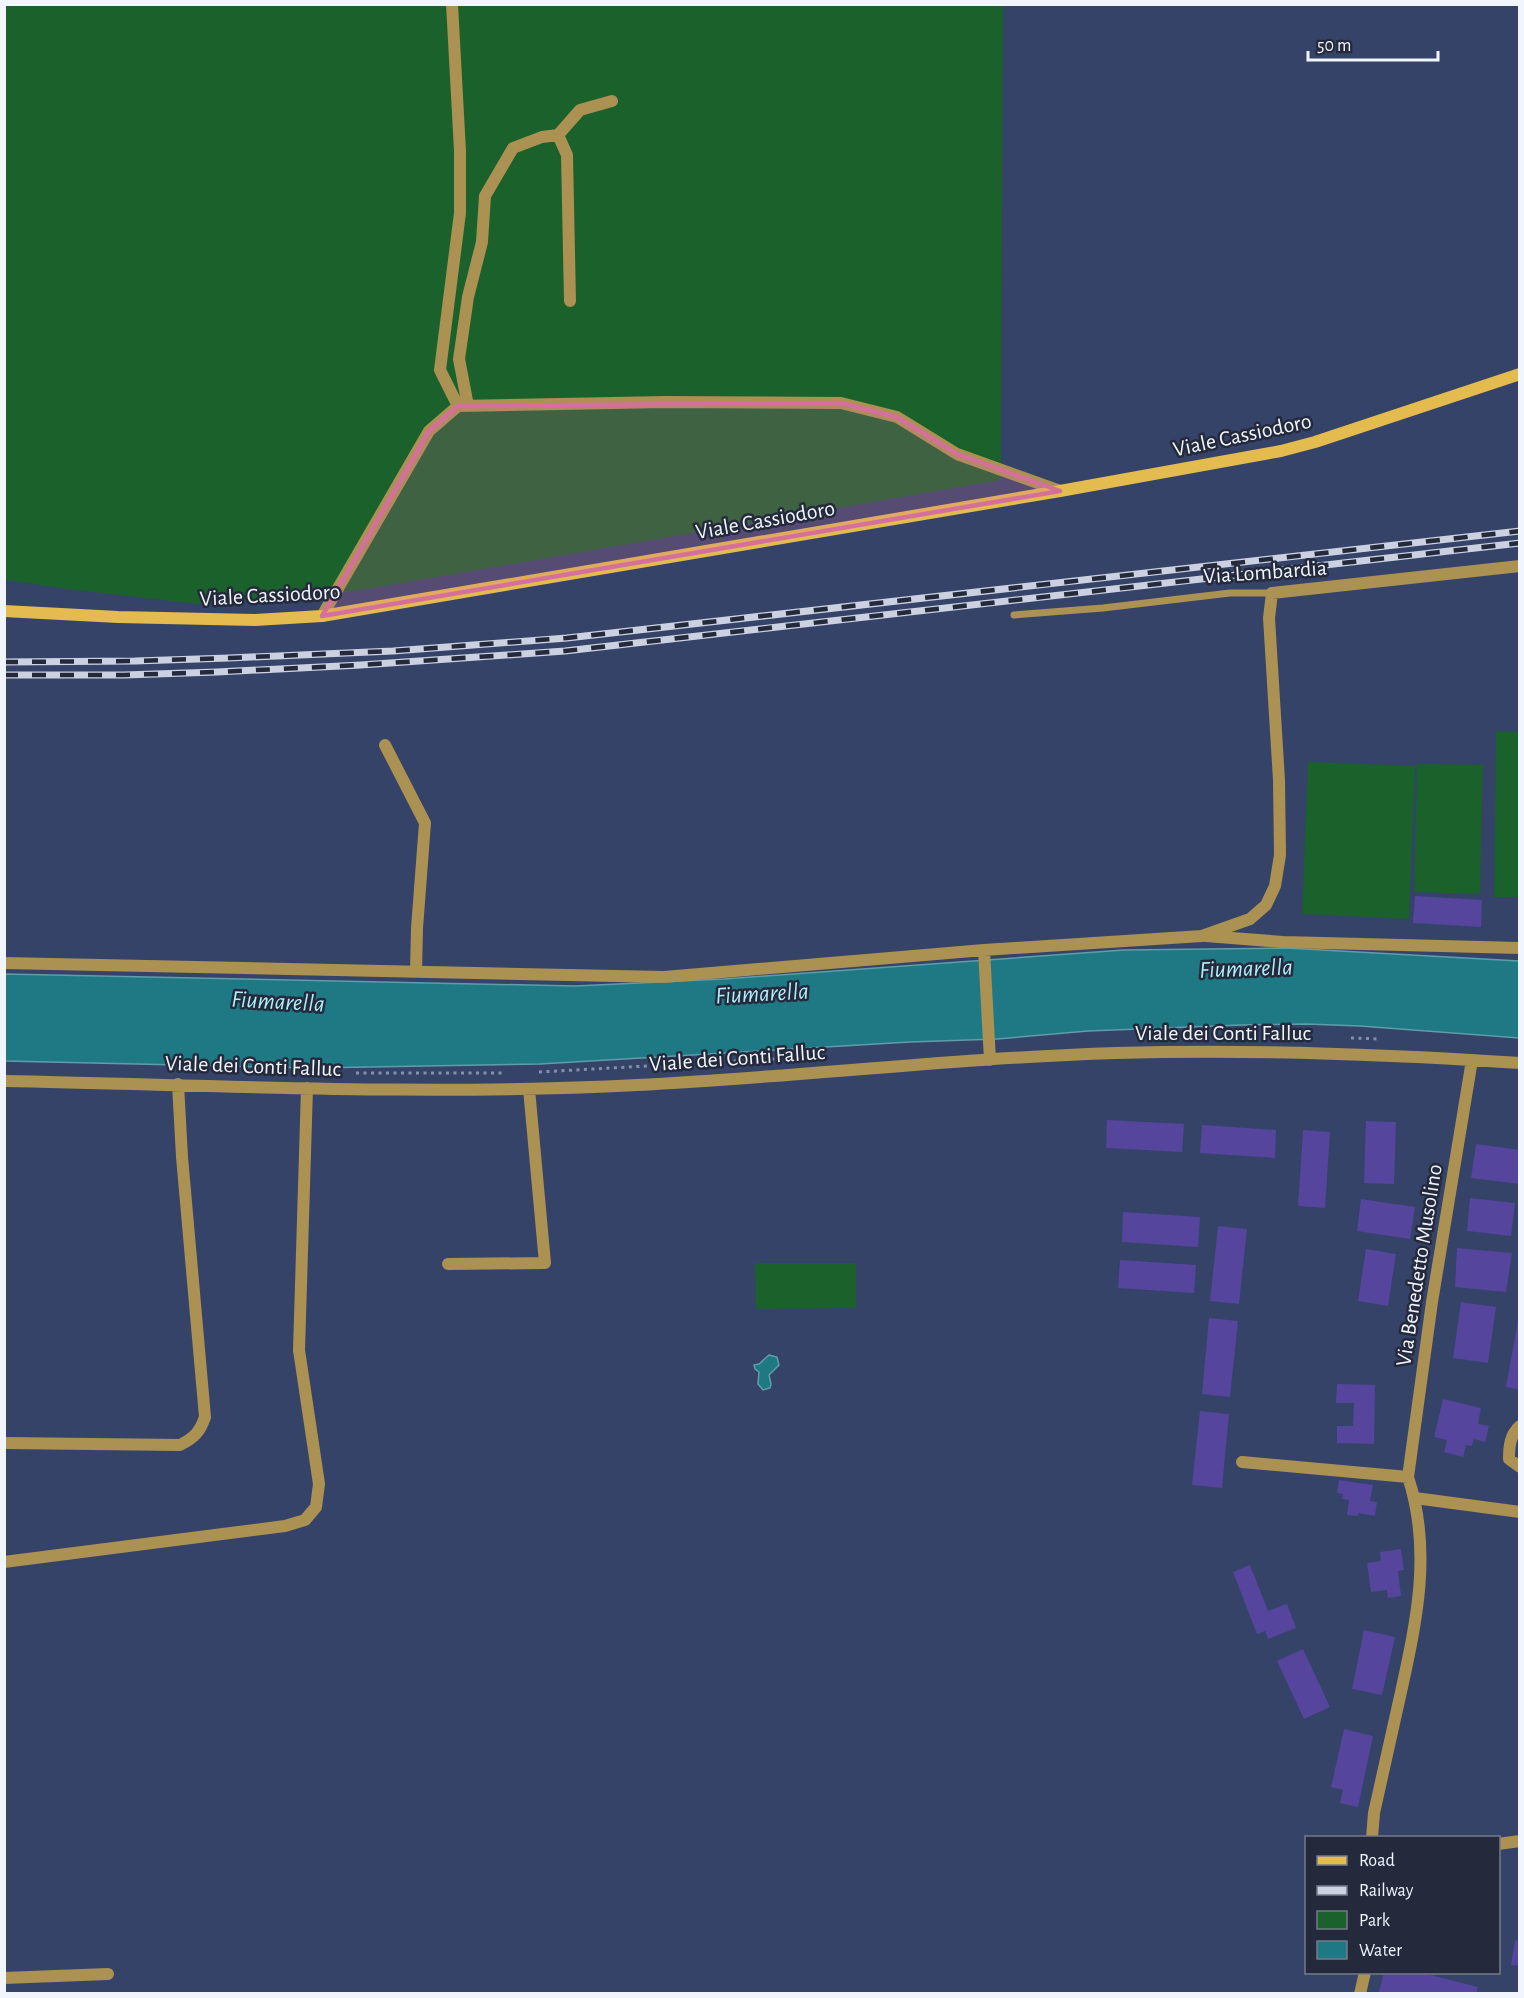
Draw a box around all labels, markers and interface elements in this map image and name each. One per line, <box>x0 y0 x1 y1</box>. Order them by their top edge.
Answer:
scale bar <box>1308 24 1438 62</box>
text: 50 m <box>1317 37 1351 55</box>
street label: Viale Cassiodoro <box>1171 410 1313 460</box>
street label: Viale Cassiodoro <box>694 497 837 543</box>
street label: Via Lombardia <box>1203 557 1328 587</box>
street label: Viale Cassiodoro <box>199 580 341 610</box>
water label: Fiumarella <box>1199 955 1293 983</box>
water label: Fiumarella <box>715 980 809 1008</box>
water label: Fiumarella <box>231 988 325 1016</box>
street label: Viale dei Conti Falluc <box>1135 1022 1312 1044</box>
street label: Viale dei Conti Falluc <box>648 1041 826 1075</box>
street label: Viale dei Conti Falluc <box>165 1052 342 1080</box>
street label: Via Benedetto Musolino <box>1392 1162 1446 1368</box>
legend <box>1305 1836 1500 1974</box>
text: Road <box>1359 1852 1395 1870</box>
text: Railway <box>1359 1882 1414 1900</box>
text: Park <box>1359 1912 1391 1930</box>
text: Water <box>1359 1942 1402 1960</box>

